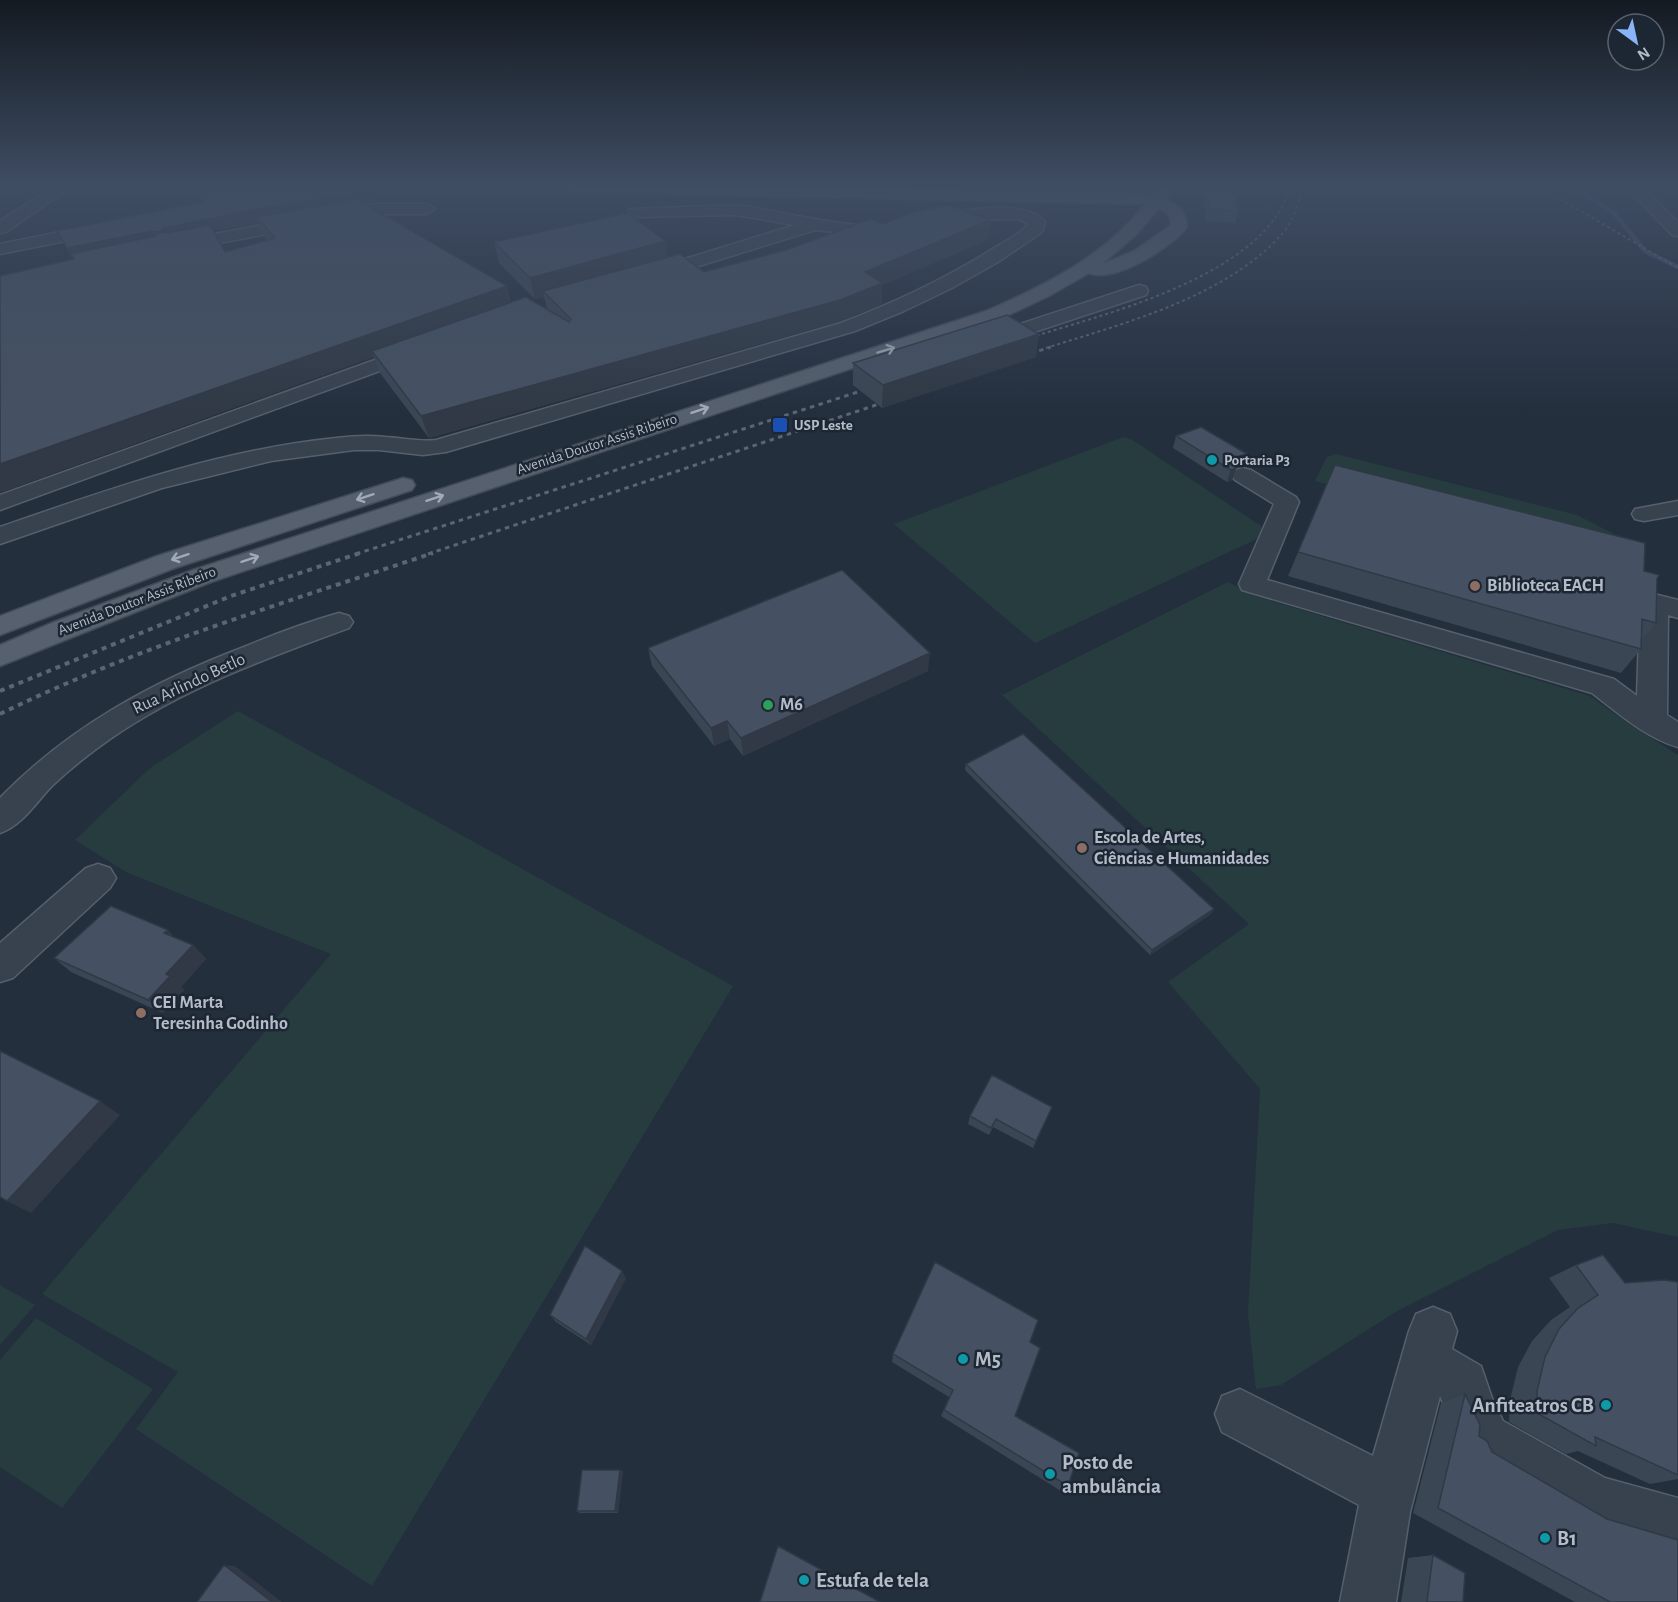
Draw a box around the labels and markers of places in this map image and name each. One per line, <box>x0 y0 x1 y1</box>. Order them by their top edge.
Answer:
marker: USP Leste <box>771 416 789 434</box>
place label: USP Leste <box>794 418 853 433</box>
marker: Portaria P3 <box>1205 453 1219 467</box>
place label: Portaria P3 <box>1224 453 1290 468</box>
place label: Biblioteca EACH <box>1487 577 1604 595</box>
marker: Biblioteca EACH <box>1468 579 1482 593</box>
place label: M6 <box>780 696 803 714</box>
marker: M6 <box>761 698 775 712</box>
place label: Escola de Artes, Ciências e Humanidades <box>1094 829 1269 868</box>
marker: Escola de Artes, Ciências e Humanidades <box>1075 841 1089 855</box>
place label: CEI Marta Teresinha Godinho <box>153 994 288 1033</box>
marker: CEI Marta Teresinha Godinho <box>134 1006 148 1020</box>
place label: M5 <box>975 1349 1001 1370</box>
marker: M5 <box>956 1352 970 1366</box>
place label: Anfiteatros CB <box>1472 1395 1594 1416</box>
marker: Anfiteatros CB <box>1599 1398 1613 1412</box>
place label: Posto de ambulância <box>1062 1452 1161 1497</box>
marker: Posto de ambulância <box>1043 1467 1057 1481</box>
place label: B1 <box>1557 1528 1577 1549</box>
marker: B1 <box>1538 1531 1552 1545</box>
place label: Estufa de tela <box>816 1570 929 1591</box>
marker: Estufa de tela <box>797 1573 811 1587</box>

